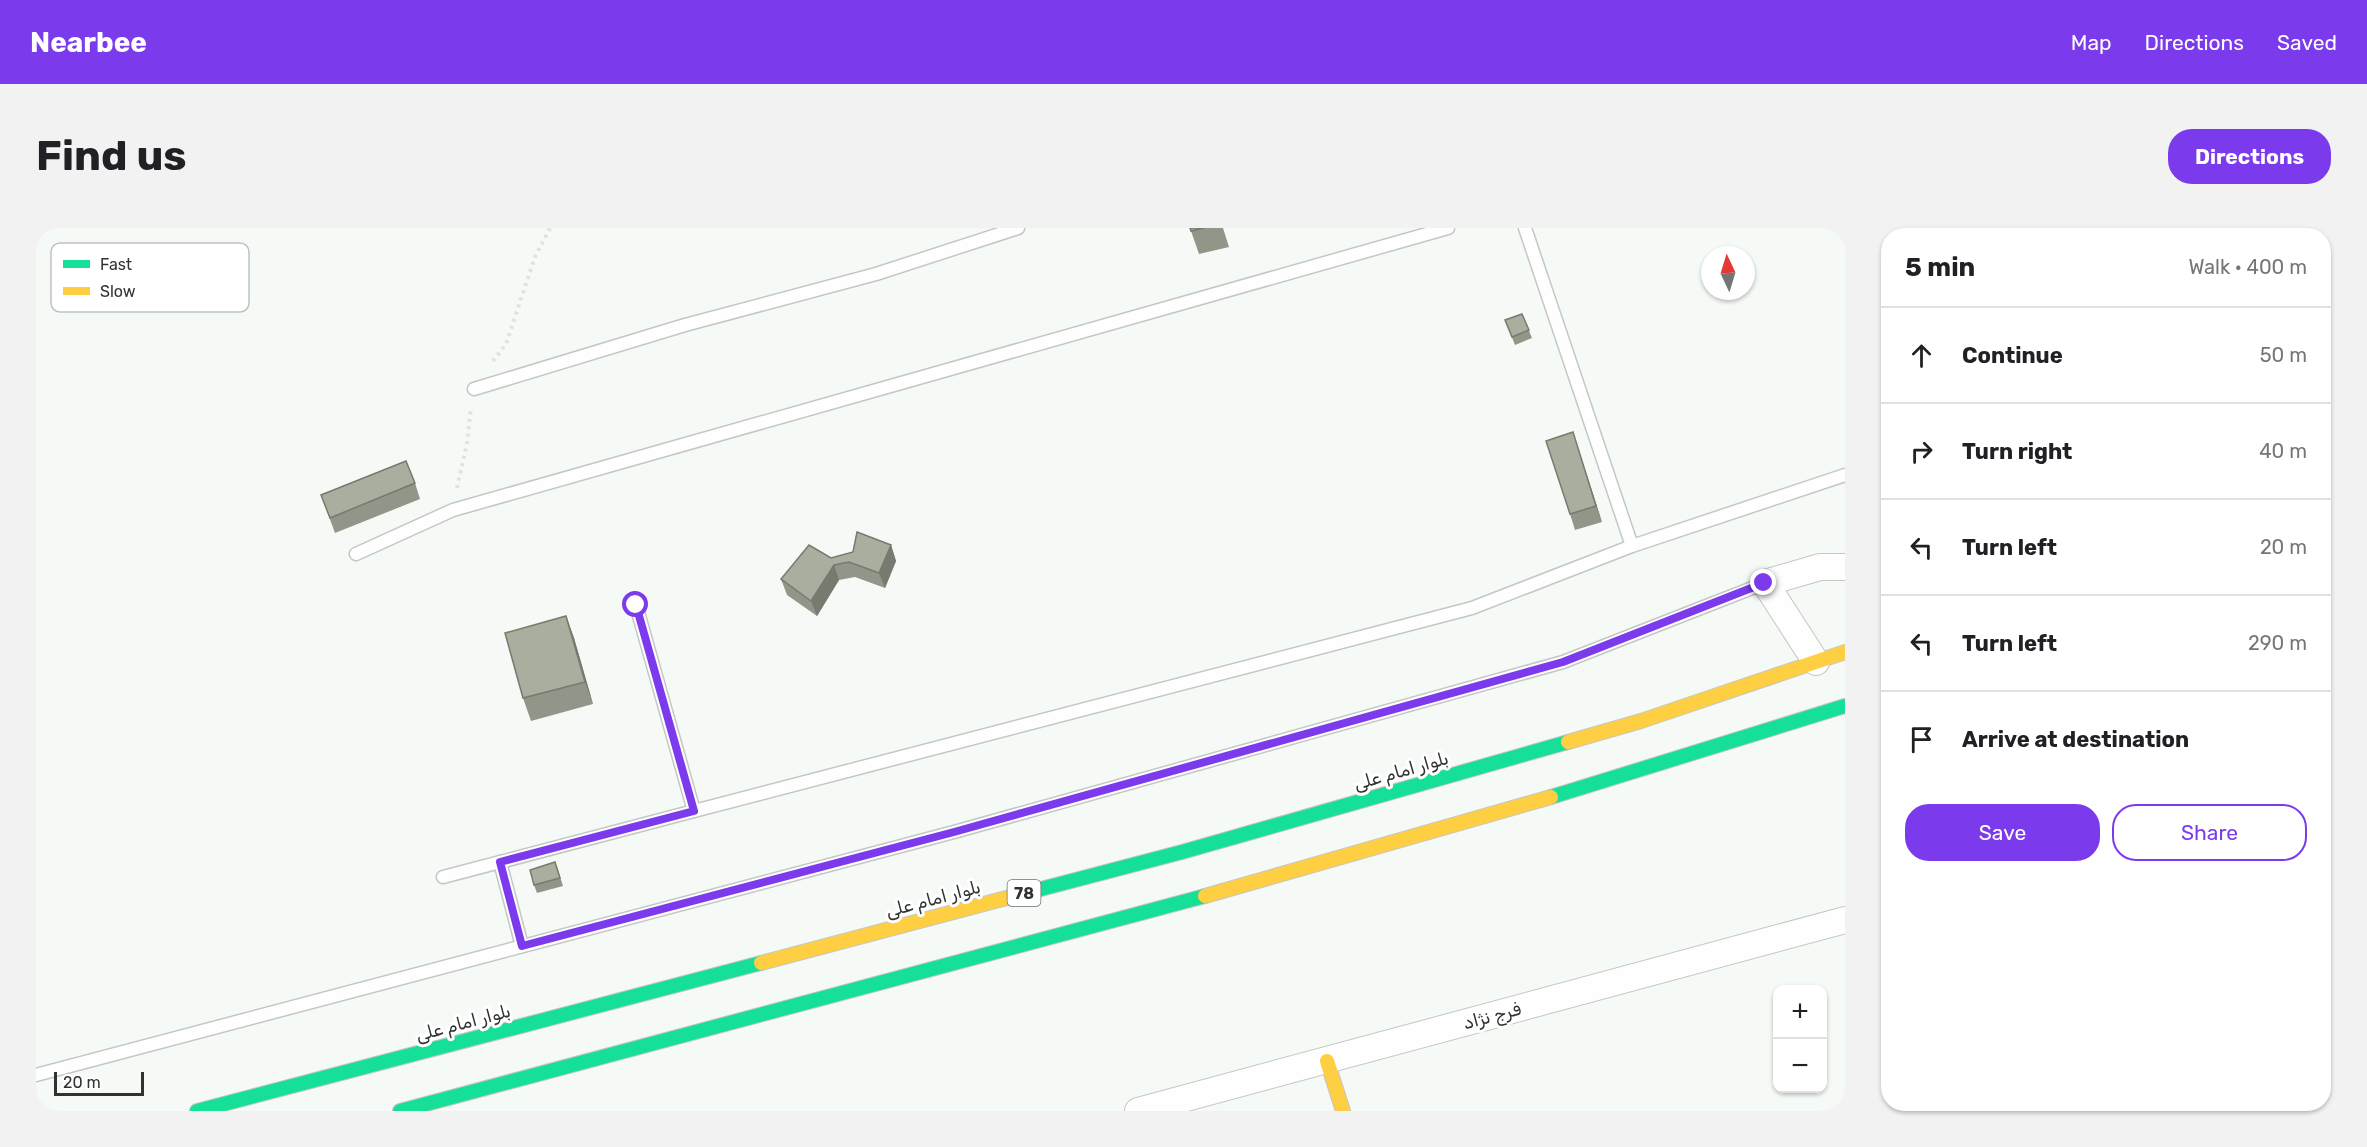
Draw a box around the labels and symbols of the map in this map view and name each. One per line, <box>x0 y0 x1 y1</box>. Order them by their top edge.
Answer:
legend <box>51 243 249 312</box>
north arrow <box>1701 246 1755 300</box>
text: Fast <box>100 255 132 274</box>
text: Slow <box>100 282 136 301</box>
route end <box>1750 569 1776 595</box>
route start <box>622 591 648 617</box>
street label: بلوار امام علی <box>1351 747 1451 795</box>
street label: بلوار امام علی <box>883 876 983 922</box>
road number: 78 <box>1008 880 1040 906</box>
street label: فرج نژاد <box>1461 998 1524 1035</box>
street label: بلوار امام علی <box>413 1000 513 1046</box>
scale bar <box>54 1069 144 1096</box>

